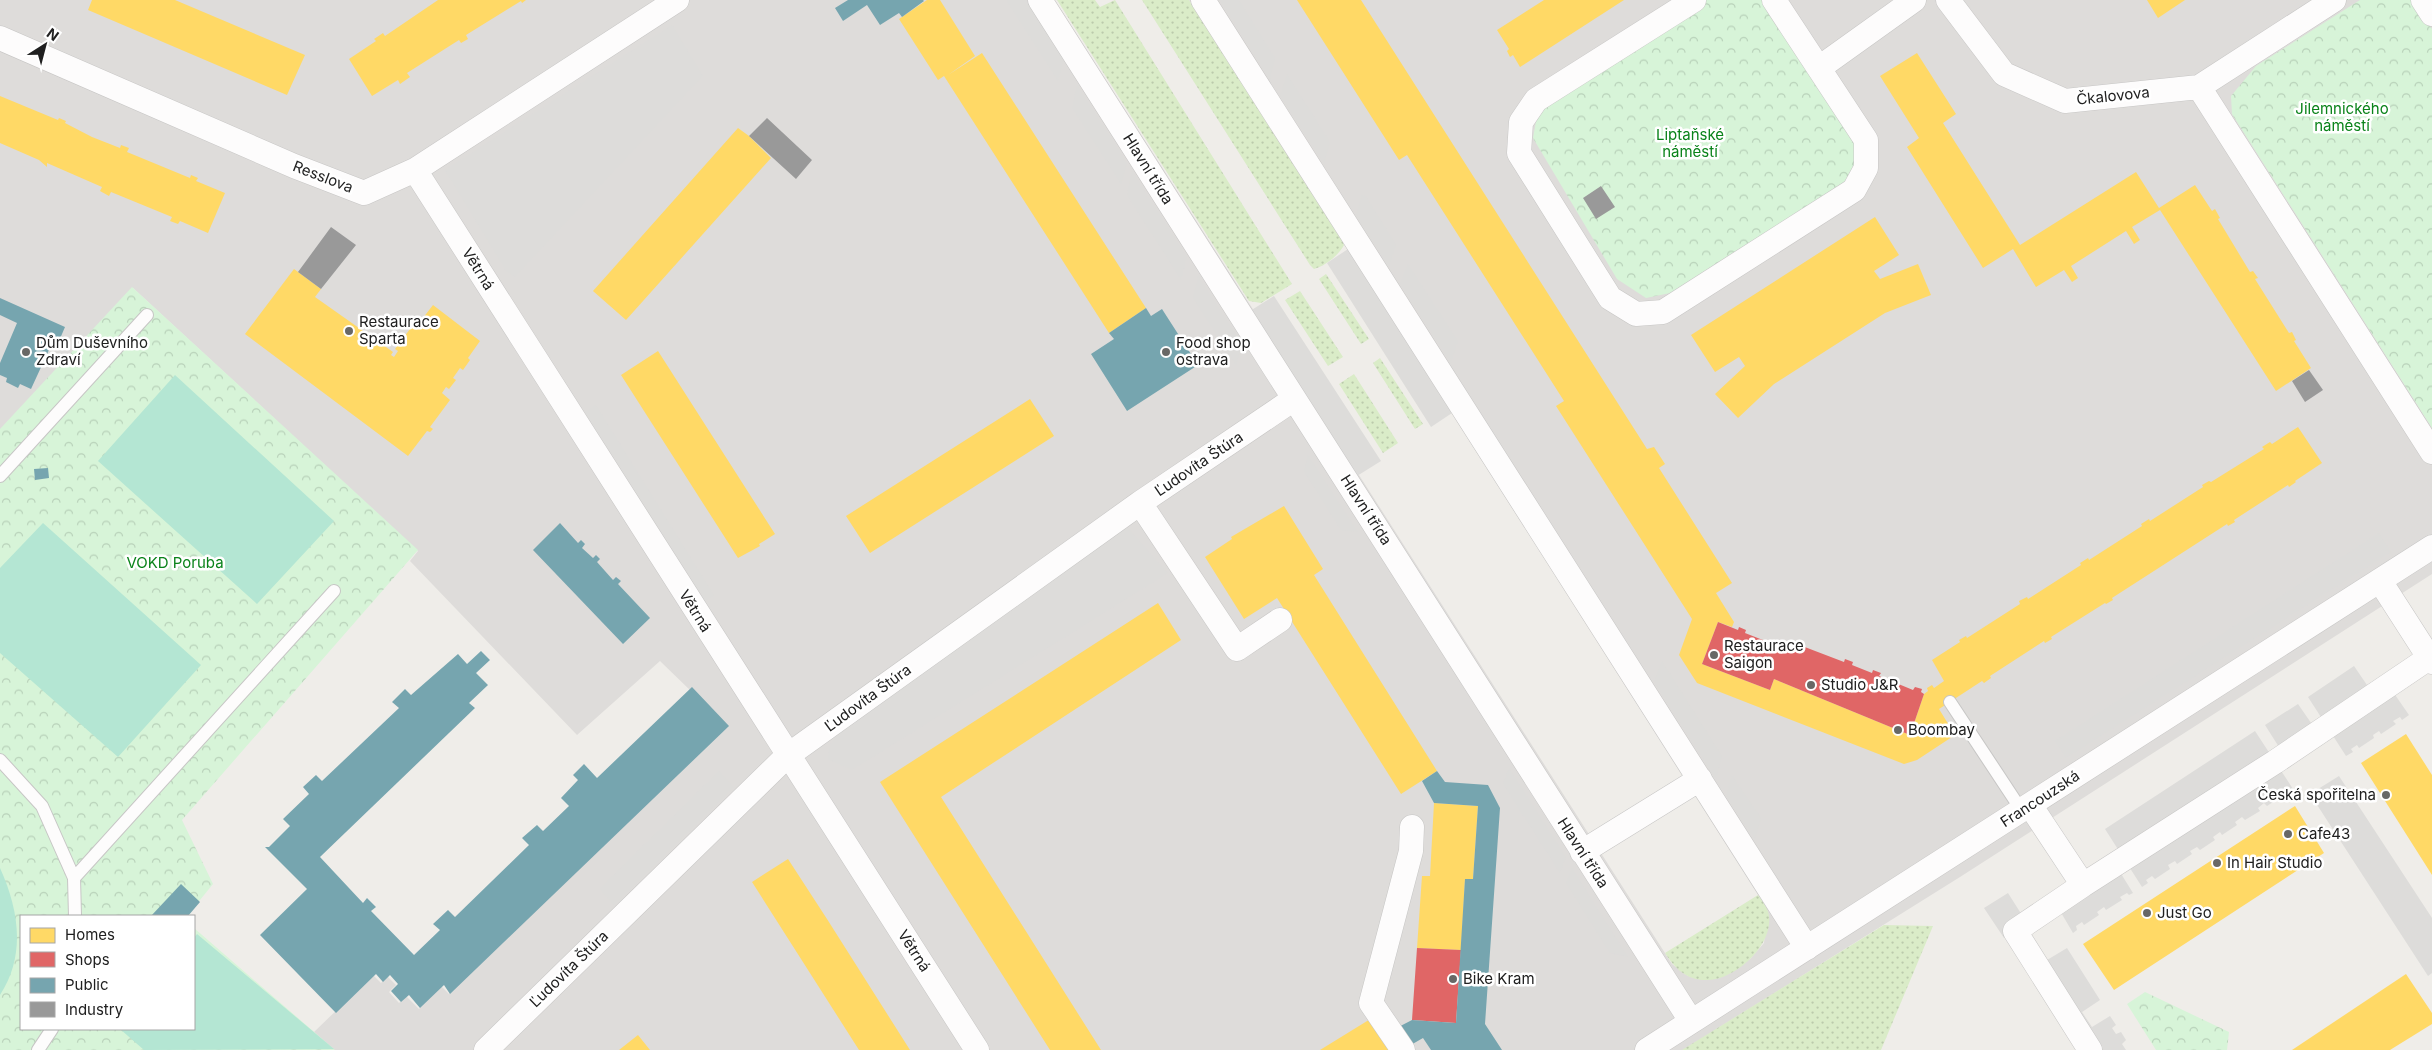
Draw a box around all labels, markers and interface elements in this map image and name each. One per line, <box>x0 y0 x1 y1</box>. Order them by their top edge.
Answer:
north arrow <box>20 20 70 70</box>
text: N <box>44 24 62 44</box>
street label: Čkalovova <box>2075 82 2151 109</box>
park label: Jilemnického náměstí <box>2295 99 2389 135</box>
park label: Liptaňské náměstí <box>1656 125 1724 161</box>
street label: Hlavní třída <box>1119 130 1178 208</box>
street label: Resslova <box>290 156 356 197</box>
street label: Větrná <box>458 244 499 293</box>
place label: Restaurace Sparta <box>359 312 439 348</box>
marker: Restaurace Sparta <box>343 325 355 337</box>
place label: Dům Duševního Zdraví <box>36 333 148 369</box>
place label: Food shop ostrava <box>1176 333 1251 369</box>
marker: Dům Duševního Zdraví <box>20 346 32 358</box>
marker: Food shop ostrava <box>1160 346 1172 358</box>
street label: Ľudovíta Štúra <box>1151 427 1246 500</box>
street label: Hlavní třída <box>1337 471 1396 549</box>
park label: VOKD Poruba <box>126 553 224 572</box>
street label: Větrná <box>675 586 716 635</box>
place label: Restaurace Saigon <box>1724 636 1804 672</box>
marker: Restaurace Saigon <box>1708 649 1720 661</box>
street label: Ľudovíta Štúra <box>821 660 915 735</box>
place label: Studio J&R <box>1821 675 1899 694</box>
marker: Studio J&R <box>1805 679 1817 691</box>
place label: Boombay <box>1908 720 1975 739</box>
marker: Boombay <box>1892 724 1904 736</box>
street label: Francouzská <box>1997 766 2083 831</box>
place label: Česká spořitelna <box>2257 785 2376 804</box>
marker: Česká spořitelna <box>2380 789 2392 801</box>
street label: Hlavní třída <box>1554 814 1613 892</box>
place label: Cafe43 <box>2298 824 2350 843</box>
marker: Cafe43 <box>2282 828 2294 840</box>
place label: In Hair Studio <box>2227 853 2322 872</box>
marker: In Hair Studio <box>2211 857 2223 869</box>
place label: Just Go <box>2157 903 2212 922</box>
marker: Just Go <box>2141 907 2153 919</box>
legend <box>20 915 195 1030</box>
text: Homes <box>65 925 115 944</box>
street label: Ľudovíta Štúra <box>525 926 612 1011</box>
street label: Větrná <box>894 926 935 975</box>
text: Shops <box>65 950 110 969</box>
place label: Bike Kram <box>1463 969 1535 988</box>
marker: Bike Kram <box>1447 973 1459 985</box>
text: Public <box>65 975 108 994</box>
text: Industry <box>65 1000 124 1019</box>

